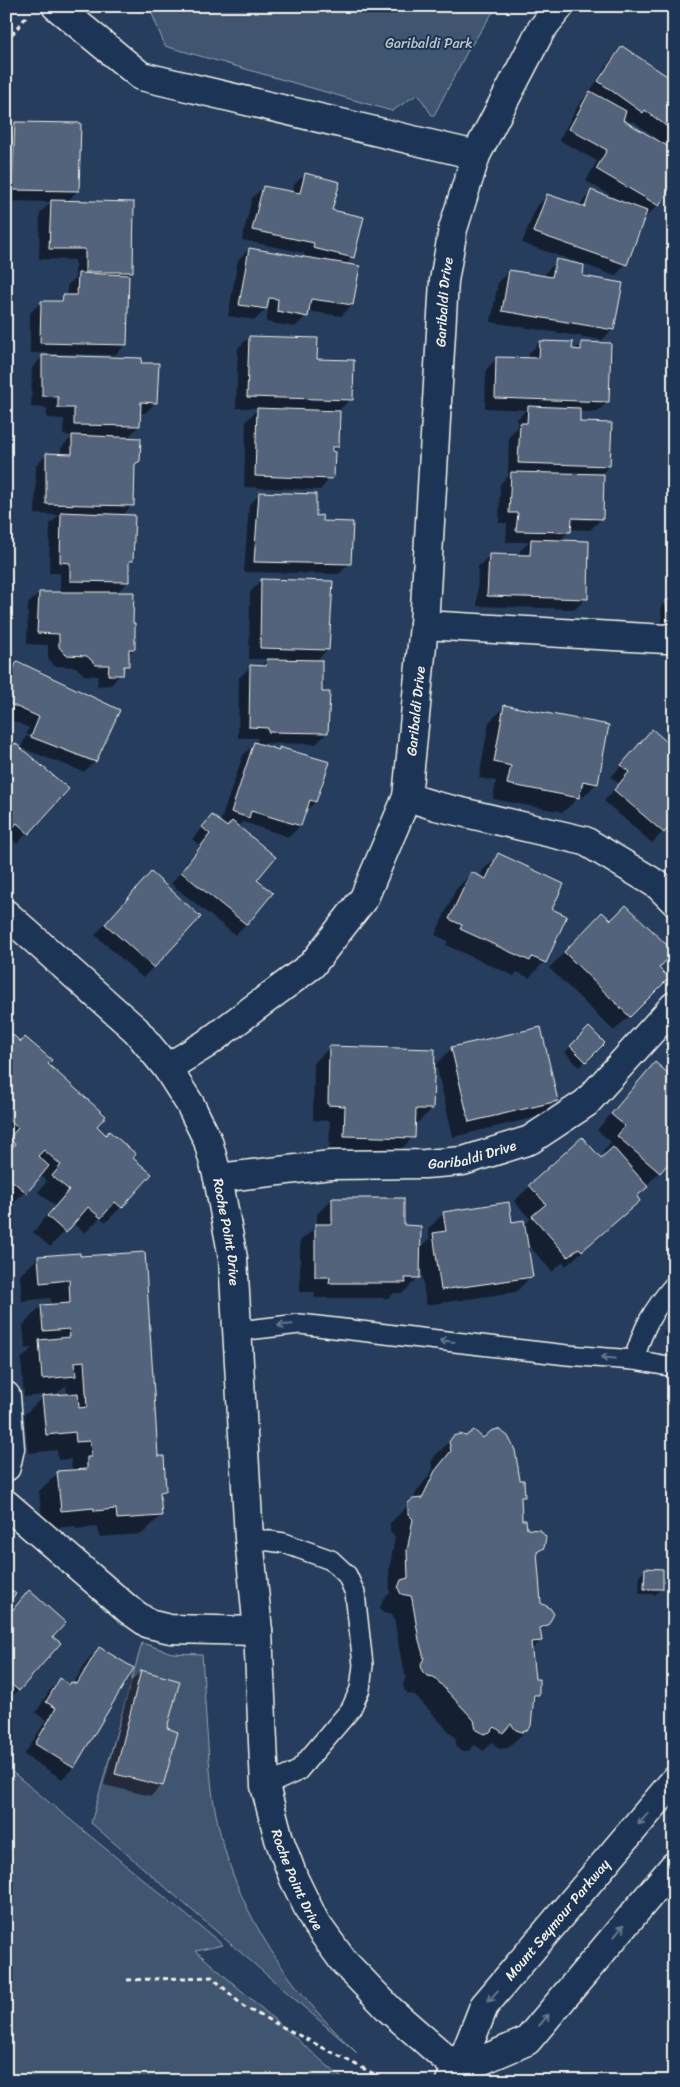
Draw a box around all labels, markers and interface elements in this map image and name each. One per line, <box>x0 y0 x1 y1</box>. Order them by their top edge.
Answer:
park label: Garibaldi Park <box>385 31 473 56</box>
street label: Garibaldi Drive <box>428 255 460 348</box>
street label: Garibaldi Drive <box>399 665 432 757</box>
street label: Garibaldi Drive <box>427 1132 520 1176</box>
street label: Roche Point Drive <box>206 1176 247 1286</box>
one-way arrow <box>277 1320 293 1330</box>
one-way arrow <box>439 1336 455 1346</box>
one-way arrow <box>600 1354 616 1363</box>
one-way arrow <box>638 1812 649 1825</box>
street label: Roche Point Drive <box>264 1826 330 1936</box>
street label: Mount Seymour Parkway <box>498 1852 617 1986</box>
one-way arrow <box>614 1925 625 1938</box>
one-way arrow <box>488 1989 499 2002</box>
one-way arrow <box>539 2013 550 2026</box>

